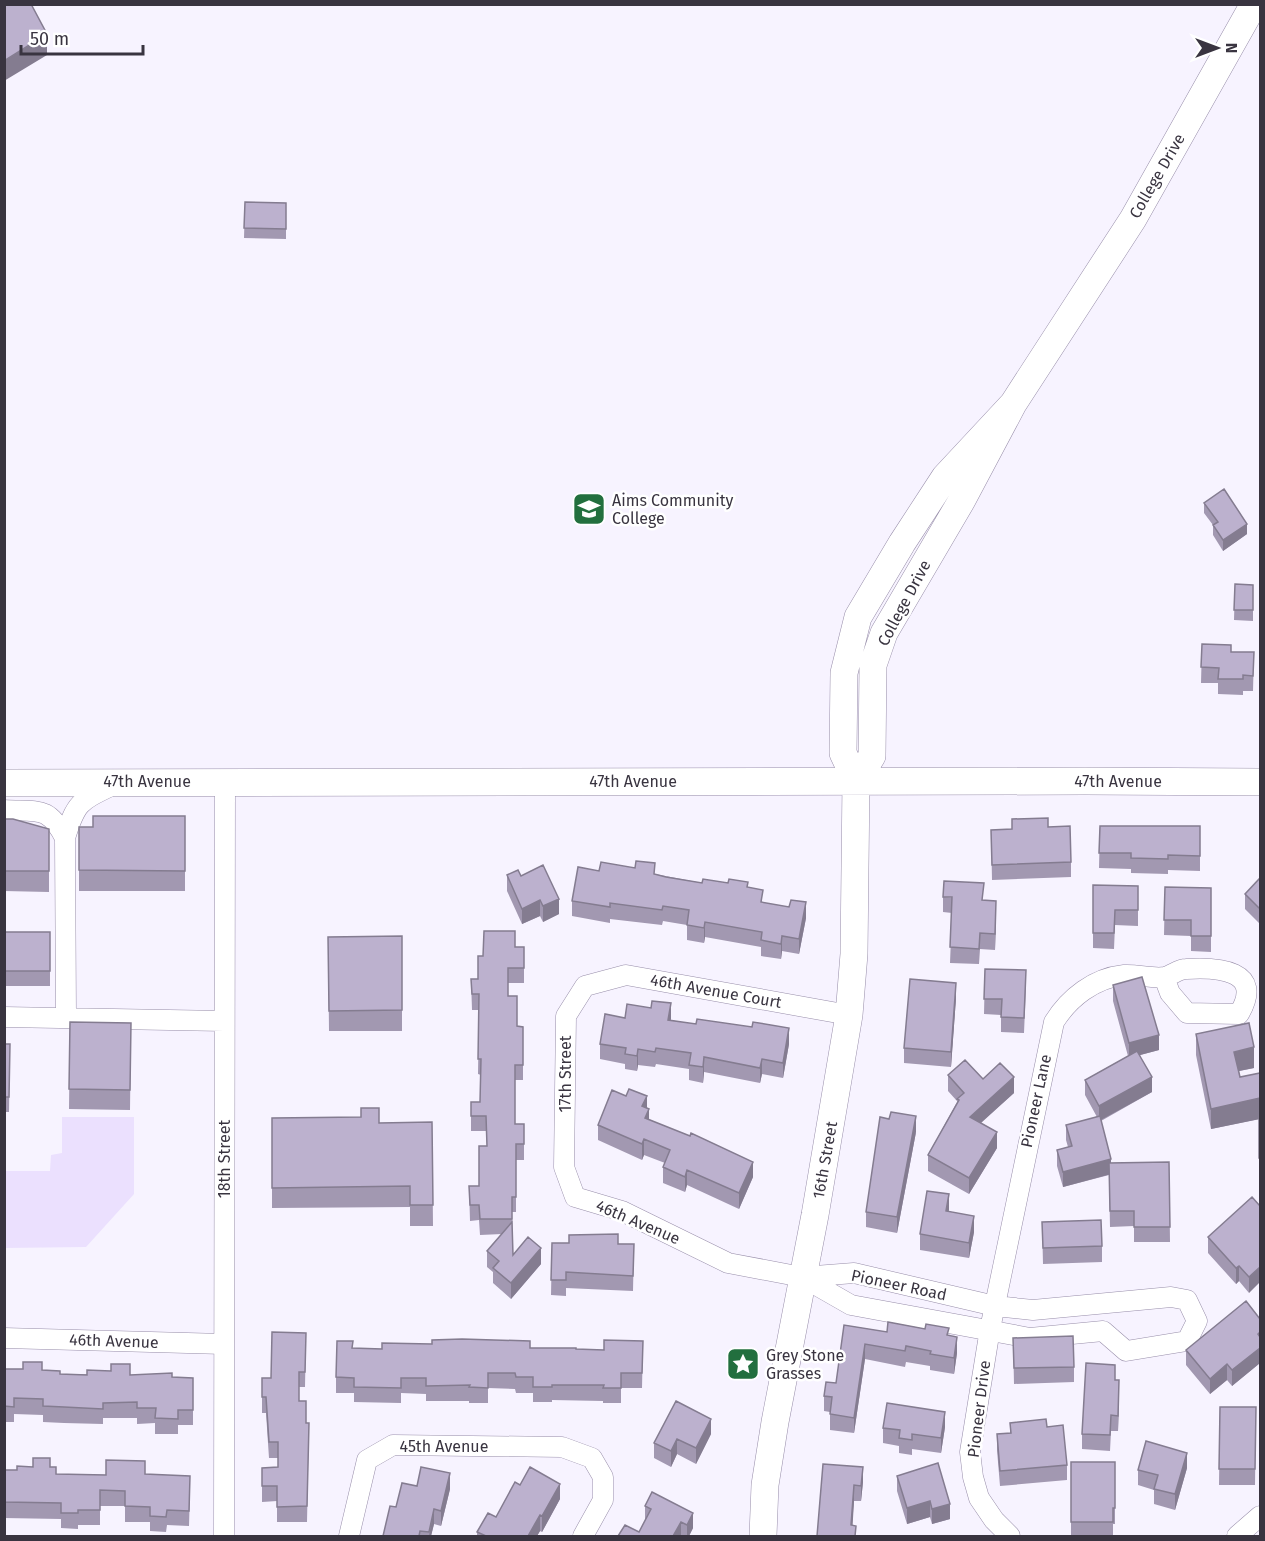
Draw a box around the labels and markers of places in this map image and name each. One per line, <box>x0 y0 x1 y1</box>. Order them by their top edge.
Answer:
school or university icon: Aims Community College <box>571 491 607 527</box>
place label: Aims Community College <box>612 491 733 528</box>
place icon: Grey Stone Grasses <box>725 1346 761 1382</box>
place label: Grey Stone Grasses <box>766 1346 844 1383</box>

